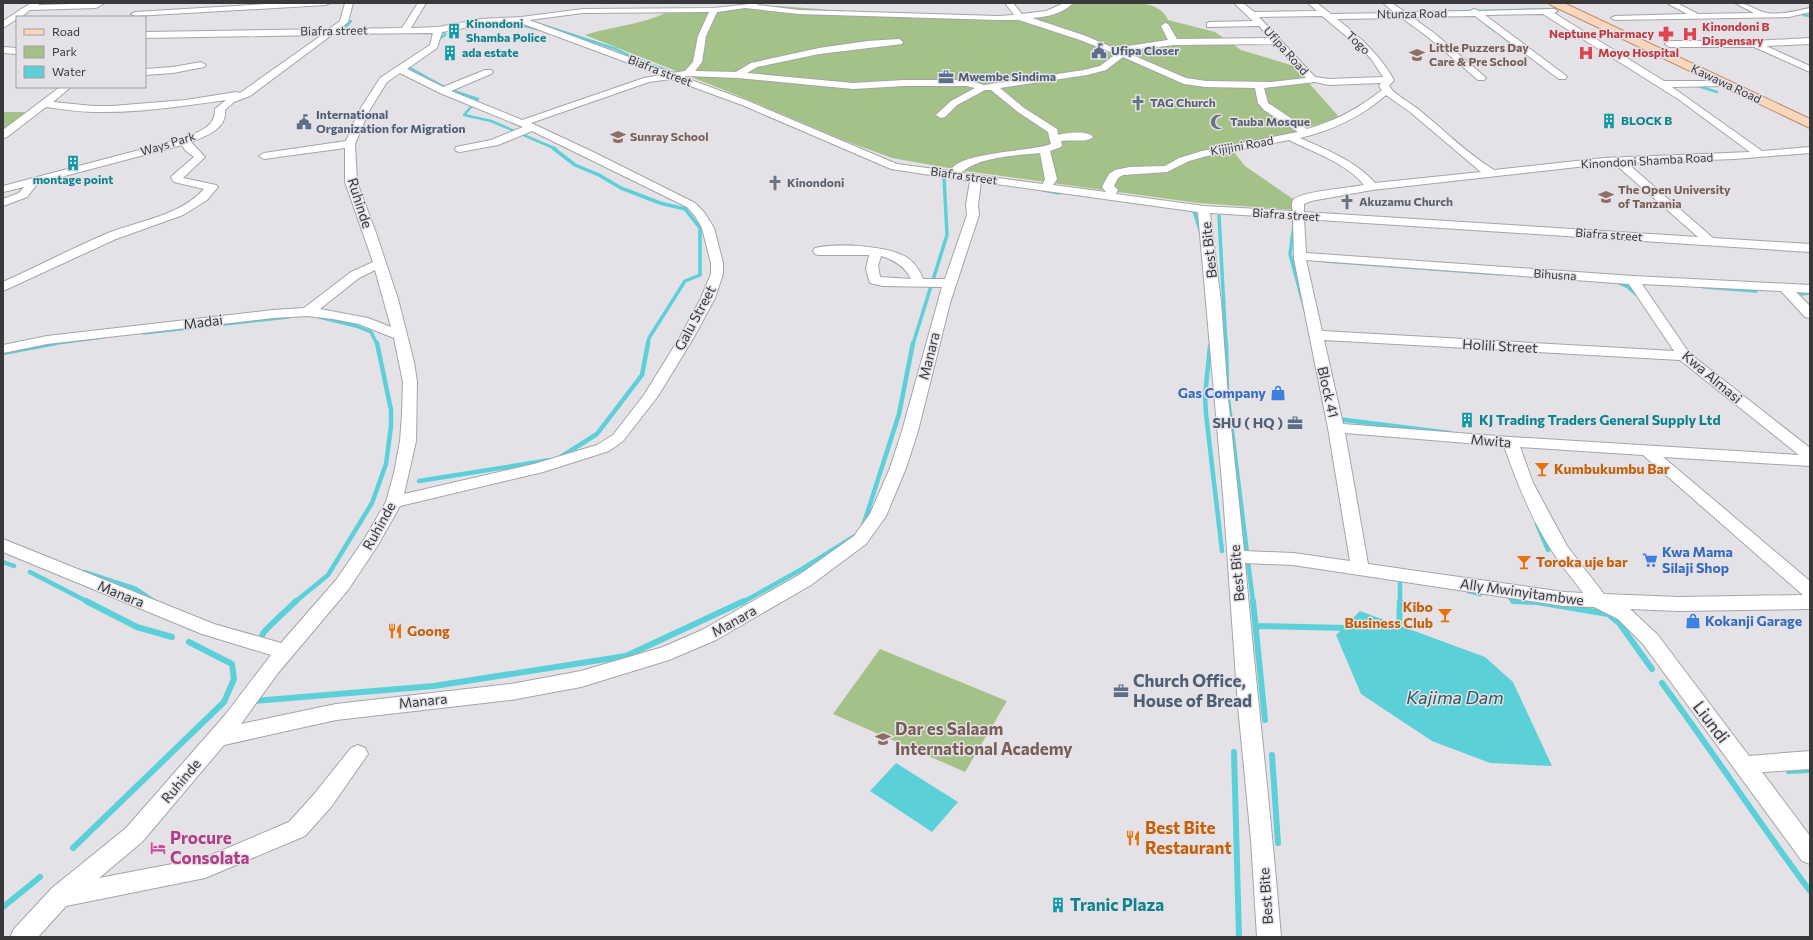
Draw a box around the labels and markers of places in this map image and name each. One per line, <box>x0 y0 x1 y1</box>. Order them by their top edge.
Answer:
place label: Kinondoni Shamba Police <box>466 16 546 44</box>
place label: Kinondoni B Dispensary <box>1702 19 1770 47</box>
building icon: Kinondoni Shamba Police <box>445 22 463 40</box>
pharmacy icon: Neptune Pharmacy <box>1657 25 1675 43</box>
hospital icon: Kinondoni B Dispensary <box>1681 25 1699 43</box>
place label: Neptune Pharmacy <box>1549 26 1654 40</box>
place label: Little Puzzers Day Care & Pre School <box>1429 40 1529 68</box>
public building icon: Ufipa Closer <box>1090 42 1108 60</box>
place label: Ufipa Closer <box>1111 43 1179 57</box>
building icon: ada estate <box>441 44 459 62</box>
hospital icon: Moyo Hospital <box>1577 44 1595 62</box>
place label: ada estate <box>462 45 519 59</box>
place label: Moyo Hospital <box>1598 45 1679 59</box>
school or university icon: Little Puzzers Day Care & Pre School <box>1408 46 1426 64</box>
office icon: Mwembe Sindima <box>937 68 955 86</box>
place label: Mwembe Sindima <box>958 69 1056 83</box>
church icon: TAG Church <box>1129 94 1147 112</box>
place label: TAG Church <box>1150 95 1216 109</box>
place label: International Organization for Migration <box>316 107 466 135</box>
building icon: BLOCK B <box>1600 112 1618 130</box>
public building icon: International Organization for Migration <box>295 113 313 131</box>
mosque icon: Tauba Mosque <box>1209 113 1227 131</box>
place label: BLOCK B <box>1621 113 1672 127</box>
place label: Tauba Mosque <box>1230 114 1310 128</box>
school or university icon: Sunray School <box>609 128 627 146</box>
place label: Sunray School <box>630 129 708 143</box>
building icon: montage point <box>64 154 82 172</box>
place label: montage point <box>33 172 113 186</box>
church icon: Kinondoni <box>766 174 784 192</box>
place label: Kinondoni <box>787 175 844 189</box>
place label: The Open University of Tanzania <box>1618 182 1731 210</box>
school or university icon: The Open University of Tanzania <box>1597 188 1615 206</box>
church icon: Akuzamu Church <box>1338 193 1356 211</box>
place label: Akuzamu Church <box>1359 194 1453 208</box>
place label: Gas Company <box>1178 384 1266 401</box>
shop icon: Gas Company <box>1269 384 1287 402</box>
building icon: KJ Trading Traders General Supply Ltd <box>1458 411 1476 429</box>
place label: KJ Trading Traders General Supply Ltd <box>1479 411 1721 428</box>
place label: SHU ( HQ ) <box>1212 414 1283 431</box>
office icon: SHU ( HQ ) <box>1286 414 1304 432</box>
bar icon: Kumbukumbu Bar <box>1533 460 1551 478</box>
place label: Kumbukumbu Bar <box>1554 460 1670 477</box>
place label: Kwa Mama Silaji Shop <box>1662 543 1733 576</box>
supermarket icon: Kwa Mama Silaji Shop <box>1641 551 1659 569</box>
bar icon: Toroka uje bar <box>1515 553 1533 571</box>
place label: Toroka uje bar <box>1536 553 1628 570</box>
place label: Kibo Business Club <box>1345 598 1433 631</box>
bar icon: Kibo Business Club <box>1436 606 1454 624</box>
shop icon: Kokanji Garage <box>1684 612 1702 630</box>
place label: Kokanji Garage <box>1705 612 1802 629</box>
restaurant icon: Goong <box>386 622 404 640</box>
place label: Goong <box>407 622 450 639</box>
place label: Church Office, House of Bread <box>1133 670 1252 711</box>
office icon: Church Office, House of Bread <box>1112 682 1130 700</box>
place label: Dar es Salaam International Academy <box>895 718 1073 759</box>
school or university icon: Dar es Salaam International Academy <box>874 730 892 748</box>
place label: Best Bite Restaurant <box>1145 817 1232 858</box>
place label: Procure Consolata <box>170 827 249 868</box>
restaurant icon: Best Bite Restaurant <box>1124 829 1142 847</box>
hotel icon: Procure Consolata <box>149 839 167 857</box>
place label: Tranic Plaza <box>1070 894 1164 915</box>
building icon: Tranic Plaza <box>1049 896 1067 914</box>

